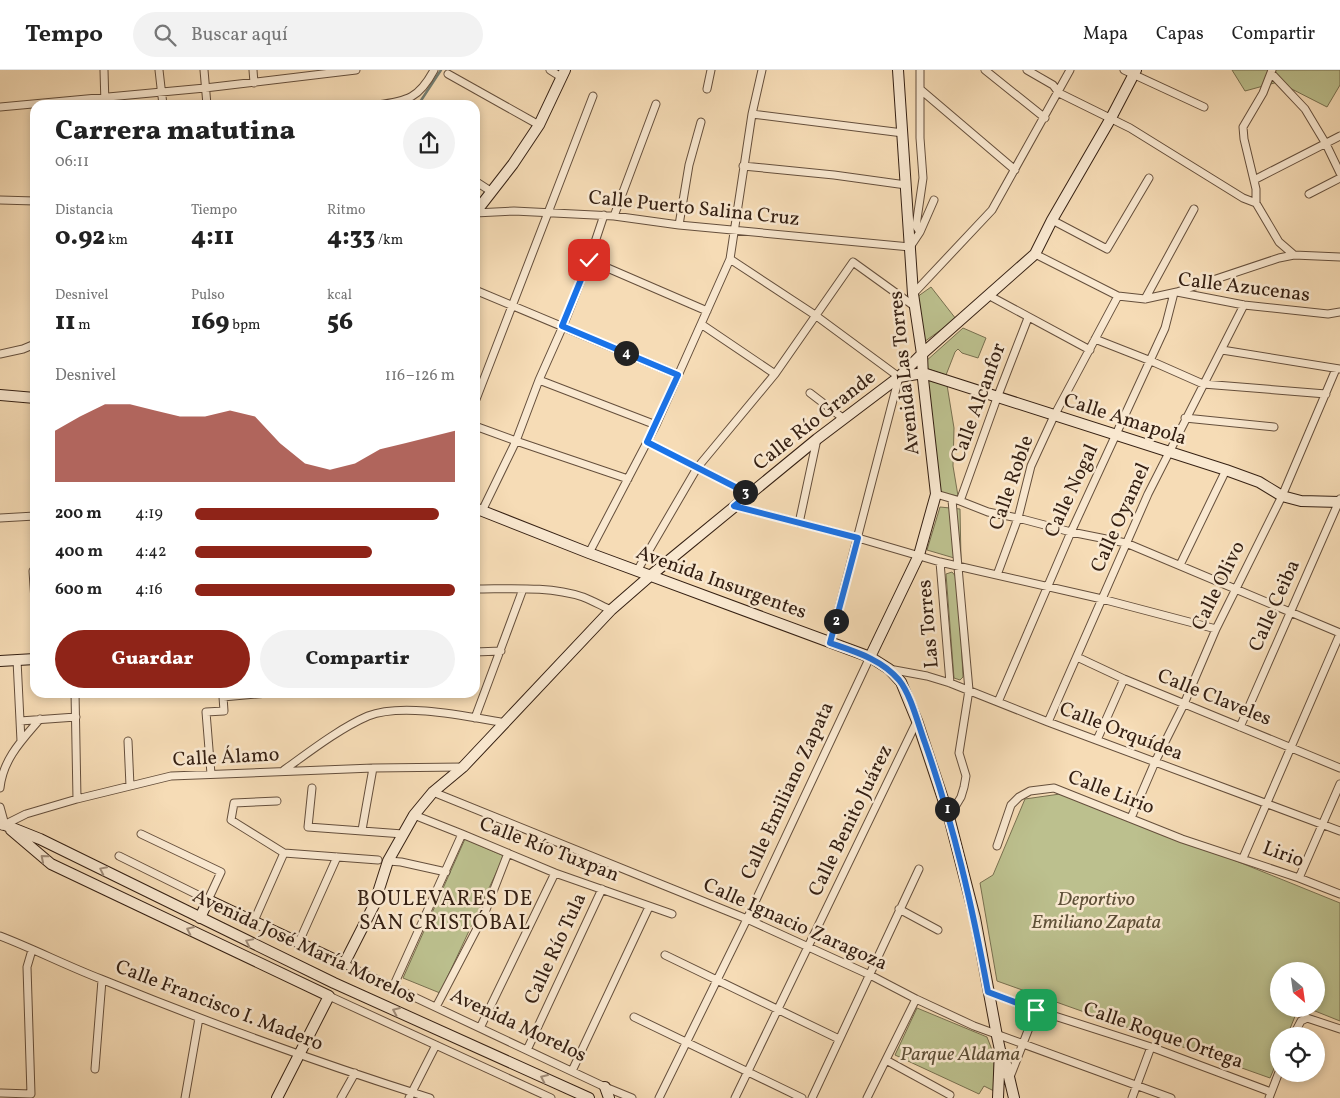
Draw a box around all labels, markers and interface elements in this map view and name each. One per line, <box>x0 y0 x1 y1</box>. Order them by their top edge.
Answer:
search box <box>133 12 483 57</box>
text: Tempo <box>25 18 103 52</box>
icon: search <box>151 21 179 49</box>
text: Buscar aquí <box>191 22 288 48</box>
text: Mapa <box>1083 22 1128 47</box>
text: Capas <box>1156 22 1204 47</box>
text: Compartir <box>1232 22 1315 47</box>
text: Carrera matutina <box>55 112 295 151</box>
button: share <box>403 117 455 169</box>
text: 06:11 <box>55 151 89 173</box>
street label: Calle Puerto Salina Cruz <box>587 184 801 234</box>
text: Distancia <box>55 201 113 220</box>
text: Tiempo <box>191 201 237 220</box>
text: Ritmo <box>327 201 366 220</box>
text: 0.92 <box>55 220 105 255</box>
text: 4:11 <box>191 220 234 255</box>
text: 4:33 <box>327 220 375 255</box>
text: km <box>105 231 128 250</box>
text: /km <box>375 231 403 250</box>
pin <box>568 239 610 281</box>
icon: check <box>575 246 603 274</box>
street label: Calle Azucenas <box>1176 266 1312 310</box>
text: Desnivel <box>55 286 109 305</box>
text: Pulso <box>191 286 225 305</box>
text: kcal <box>327 286 352 305</box>
street label: Avenida Las Torres <box>882 290 928 456</box>
text: 11 <box>55 305 75 340</box>
text: 169 <box>191 305 230 340</box>
text: 56 <box>327 305 353 340</box>
text: m <box>75 316 91 335</box>
text: bpm <box>230 316 260 335</box>
street label: Calle Alcanfor <box>944 339 1014 467</box>
pin: 4 <box>614 340 638 366</box>
text: 4 <box>622 344 631 363</box>
street label: Calle Río Grande <box>748 364 882 478</box>
text: Desnivel <box>55 365 116 387</box>
text: 116–126 m <box>385 365 455 387</box>
street label: Calle Amapola <box>1060 387 1190 453</box>
street label: Calle Roble <box>983 432 1041 534</box>
street label: Calle Nogal <box>1038 440 1106 542</box>
street label: Calle Oyamel <box>1084 459 1158 577</box>
pin: 3 <box>732 480 758 504</box>
text: 3 <box>742 483 749 502</box>
text: 200 m <box>55 503 102 525</box>
text: 4:19 <box>135 503 163 525</box>
street label: Calle Olivo <box>1185 537 1253 635</box>
street label: Avenida Insurgentes <box>632 539 810 627</box>
text: 400 m <box>55 541 103 563</box>
text: 4:42 <box>135 541 166 563</box>
street label: Calle Ceiba <box>1242 556 1308 656</box>
text: 600 m <box>55 579 102 601</box>
text: 4:16 <box>135 579 163 601</box>
street label: Las Torres <box>911 579 947 669</box>
pin: 2 <box>824 608 848 634</box>
text: 2 <box>833 612 840 631</box>
button: Guardar <box>55 630 250 688</box>
button: Compartir <box>260 630 455 688</box>
street label: Calle Claveles <box>1153 662 1275 734</box>
street label: Calle Orquídea <box>1055 696 1187 768</box>
street label: Calle Emiliano Zapata <box>734 697 842 885</box>
street label: Calle Benito Juárez <box>802 740 900 902</box>
street label: Calle Álamo <box>172 741 280 775</box>
street label: Calle Lirio <box>1064 764 1158 822</box>
pin: 1 <box>934 796 960 822</box>
text: 1 <box>945 800 950 819</box>
street label: Calle Río Tuxpan <box>475 810 623 890</box>
street label: Lirio <box>1258 835 1308 875</box>
one-way arrow <box>41 855 50 864</box>
one-way arrow <box>100 866 109 876</box>
street label: Calle Ignacio Zaragoza <box>698 872 892 978</box>
street label: Avenida José María Morelos <box>187 883 421 1011</box>
district label: BOULEVARES DE SAN CRISTÓBAL <box>357 885 533 938</box>
park label: Deportivo Emiliano Zapata <box>1031 886 1161 937</box>
street label: Calle Río Tula <box>518 889 594 1009</box>
one-way arrow <box>186 925 195 936</box>
one-way arrow <box>246 938 255 948</box>
street label: Calle Francisco I. Madero <box>111 953 327 1059</box>
north arrow <box>1270 962 1325 1018</box>
map controls <box>1270 962 1325 1082</box>
street label: Avenida Morelos <box>445 982 591 1070</box>
pin <box>1015 989 1057 1031</box>
street label: Calle Roque Ortega <box>1079 995 1247 1077</box>
icon: arrive <box>1022 996 1050 1024</box>
one-way arrow <box>392 1006 401 1017</box>
button: locate <box>1270 1027 1325 1082</box>
park label: Parque Aldama <box>900 1041 1020 1069</box>
one-way arrow <box>540 1074 549 1084</box>

